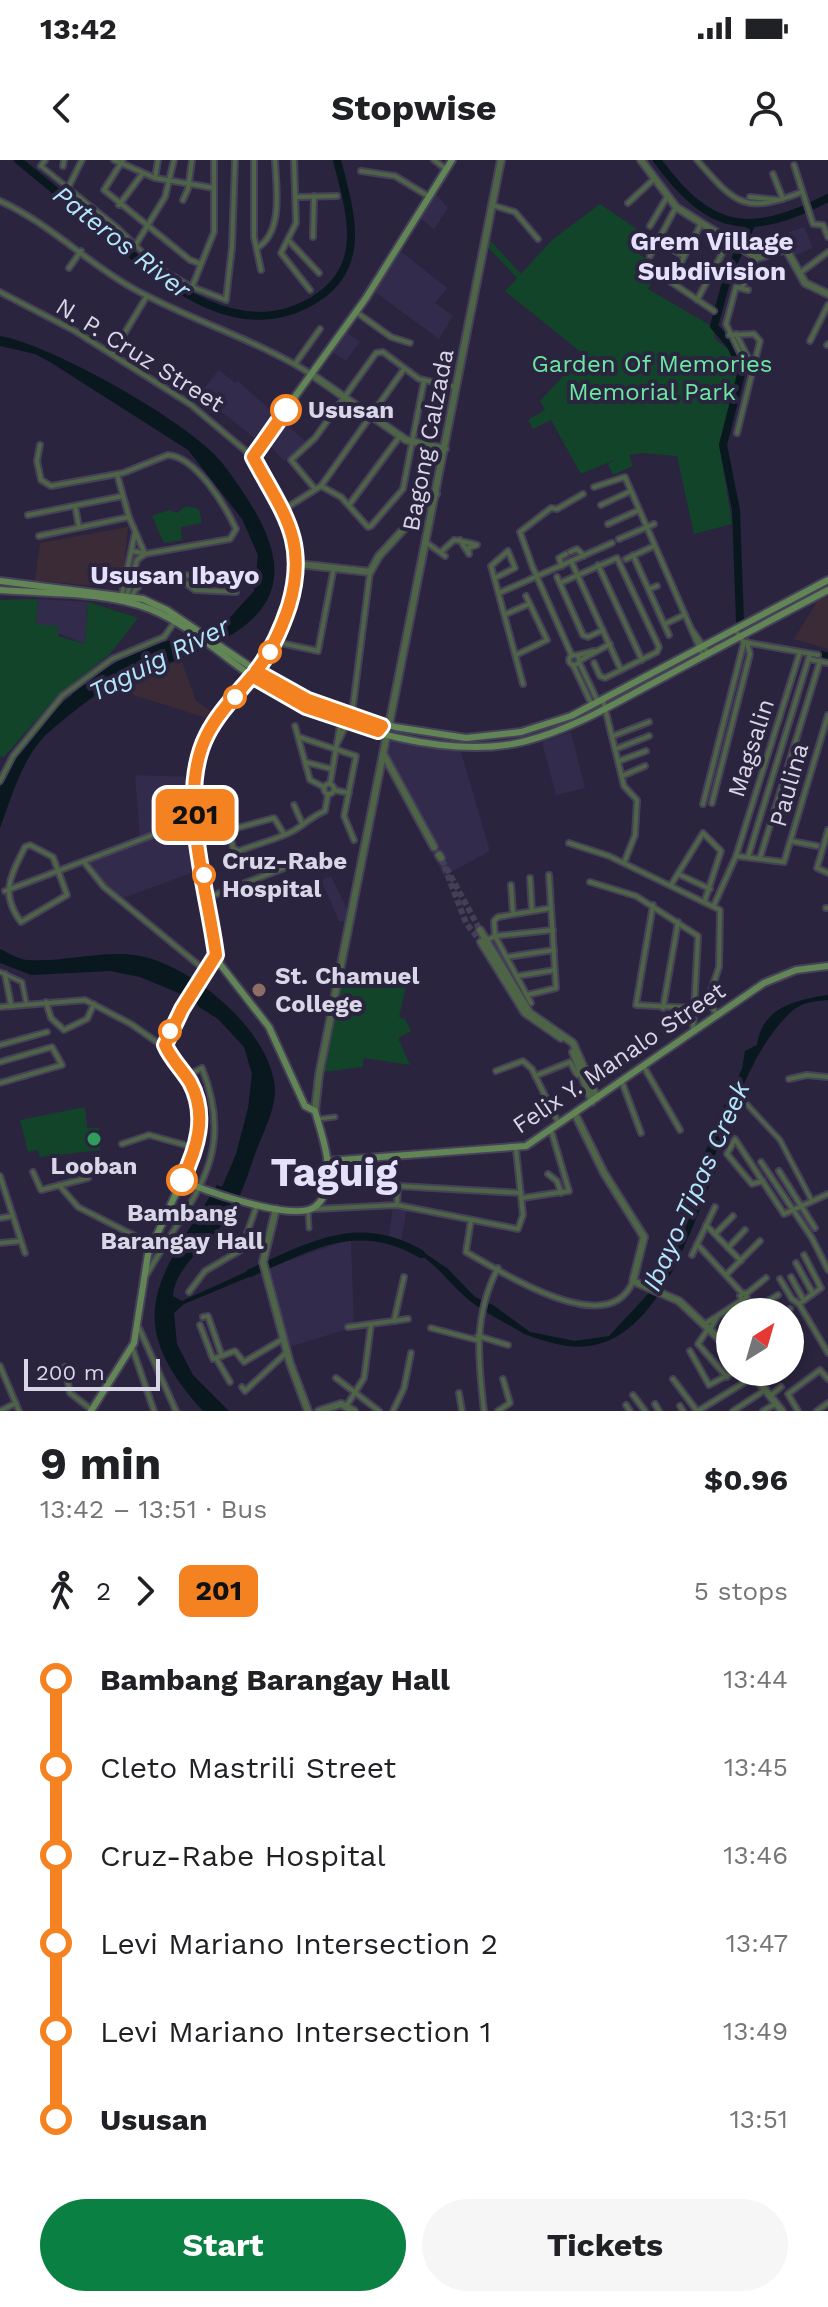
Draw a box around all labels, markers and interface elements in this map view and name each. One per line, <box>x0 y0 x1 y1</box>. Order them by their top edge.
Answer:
text: 13:42 <box>40 11 117 46</box>
icon: back <box>40 86 84 130</box>
icon: person <box>744 86 788 130</box>
text: Stopwise <box>331 87 497 129</box>
water label: Pateros River <box>48 179 197 305</box>
district label: Grem Village Subdivision <box>630 226 794 286</box>
street label: N. P. Cruz Street <box>51 292 229 418</box>
street label: Bagong Calzada <box>397 347 459 533</box>
park label: Garden Of Memories Memorial Park <box>531 350 773 406</box>
marker: Ususan <box>271 395 301 425</box>
place label: Ususan <box>308 396 394 424</box>
district label: Ususan Ibayo <box>90 560 260 590</box>
water label: Taguig River <box>84 610 235 707</box>
unlabelled marker <box>259 641 281 663</box>
unlabelled marker <box>224 686 246 708</box>
street label: Magsalin <box>722 695 780 801</box>
street label: Paulina <box>764 740 814 830</box>
line badge: 201 <box>149 789 241 841</box>
text: 201 <box>172 798 218 831</box>
place label: Cruz-Rabe Hospital <box>222 847 347 903</box>
marker: Cruz-Rabe Hospital <box>193 864 215 886</box>
place label: St. Chamuel College <box>275 962 419 1018</box>
street label: Felix Y. Manalo Street <box>508 976 730 1140</box>
marker: St. Chamuel College <box>250 981 268 999</box>
unlabelled marker <box>159 1020 181 1042</box>
water label: Ibayo-Tipas Creek <box>636 1076 756 1295</box>
marker: Looban <box>85 1130 103 1148</box>
district label: Taguig <box>270 1149 398 1196</box>
place label: Looban <box>51 1152 137 1180</box>
marker: Bambang Barangay Hall <box>167 1165 197 1195</box>
place label: Bambang Barangay Hall <box>100 1199 264 1255</box>
north arrow <box>716 1298 804 1386</box>
map controls <box>716 1298 804 1386</box>
scale bar <box>24 1355 160 1391</box>
text: 200 m <box>36 1360 105 1385</box>
text: 9 min <box>40 1438 161 1490</box>
text: $0.96 <box>704 1462 788 1497</box>
text: 13:42 – 13:51 · Bus <box>40 1494 267 1524</box>
icon: walk <box>40 1569 84 1613</box>
icon: forward <box>123 1569 167 1613</box>
text: 201 <box>195 1574 242 1607</box>
text: 2 <box>96 1576 111 1606</box>
text: 5 stops <box>694 1576 788 1606</box>
text: Bambang Barangay Hall <box>100 1662 450 1697</box>
text: 13:44 <box>723 1664 788 1694</box>
text: Cleto Mastrili Street <box>100 1750 396 1785</box>
text: 13:45 <box>724 1752 788 1782</box>
text: Cruz-Rabe Hospital <box>100 1838 386 1873</box>
text: 13:46 <box>723 1840 788 1870</box>
text: Levi Mariano Intersection 2 <box>100 1926 498 1961</box>
text: 13:47 <box>726 1928 788 1958</box>
text: Levi Mariano Intersection 1 <box>100 2014 492 2049</box>
text: 13:49 <box>723 2016 788 2046</box>
text: Ususan <box>100 2102 208 2137</box>
text: 13:51 <box>730 2104 788 2134</box>
button: Start <box>40 2199 406 2291</box>
button: Tickets <box>422 2199 788 2291</box>

